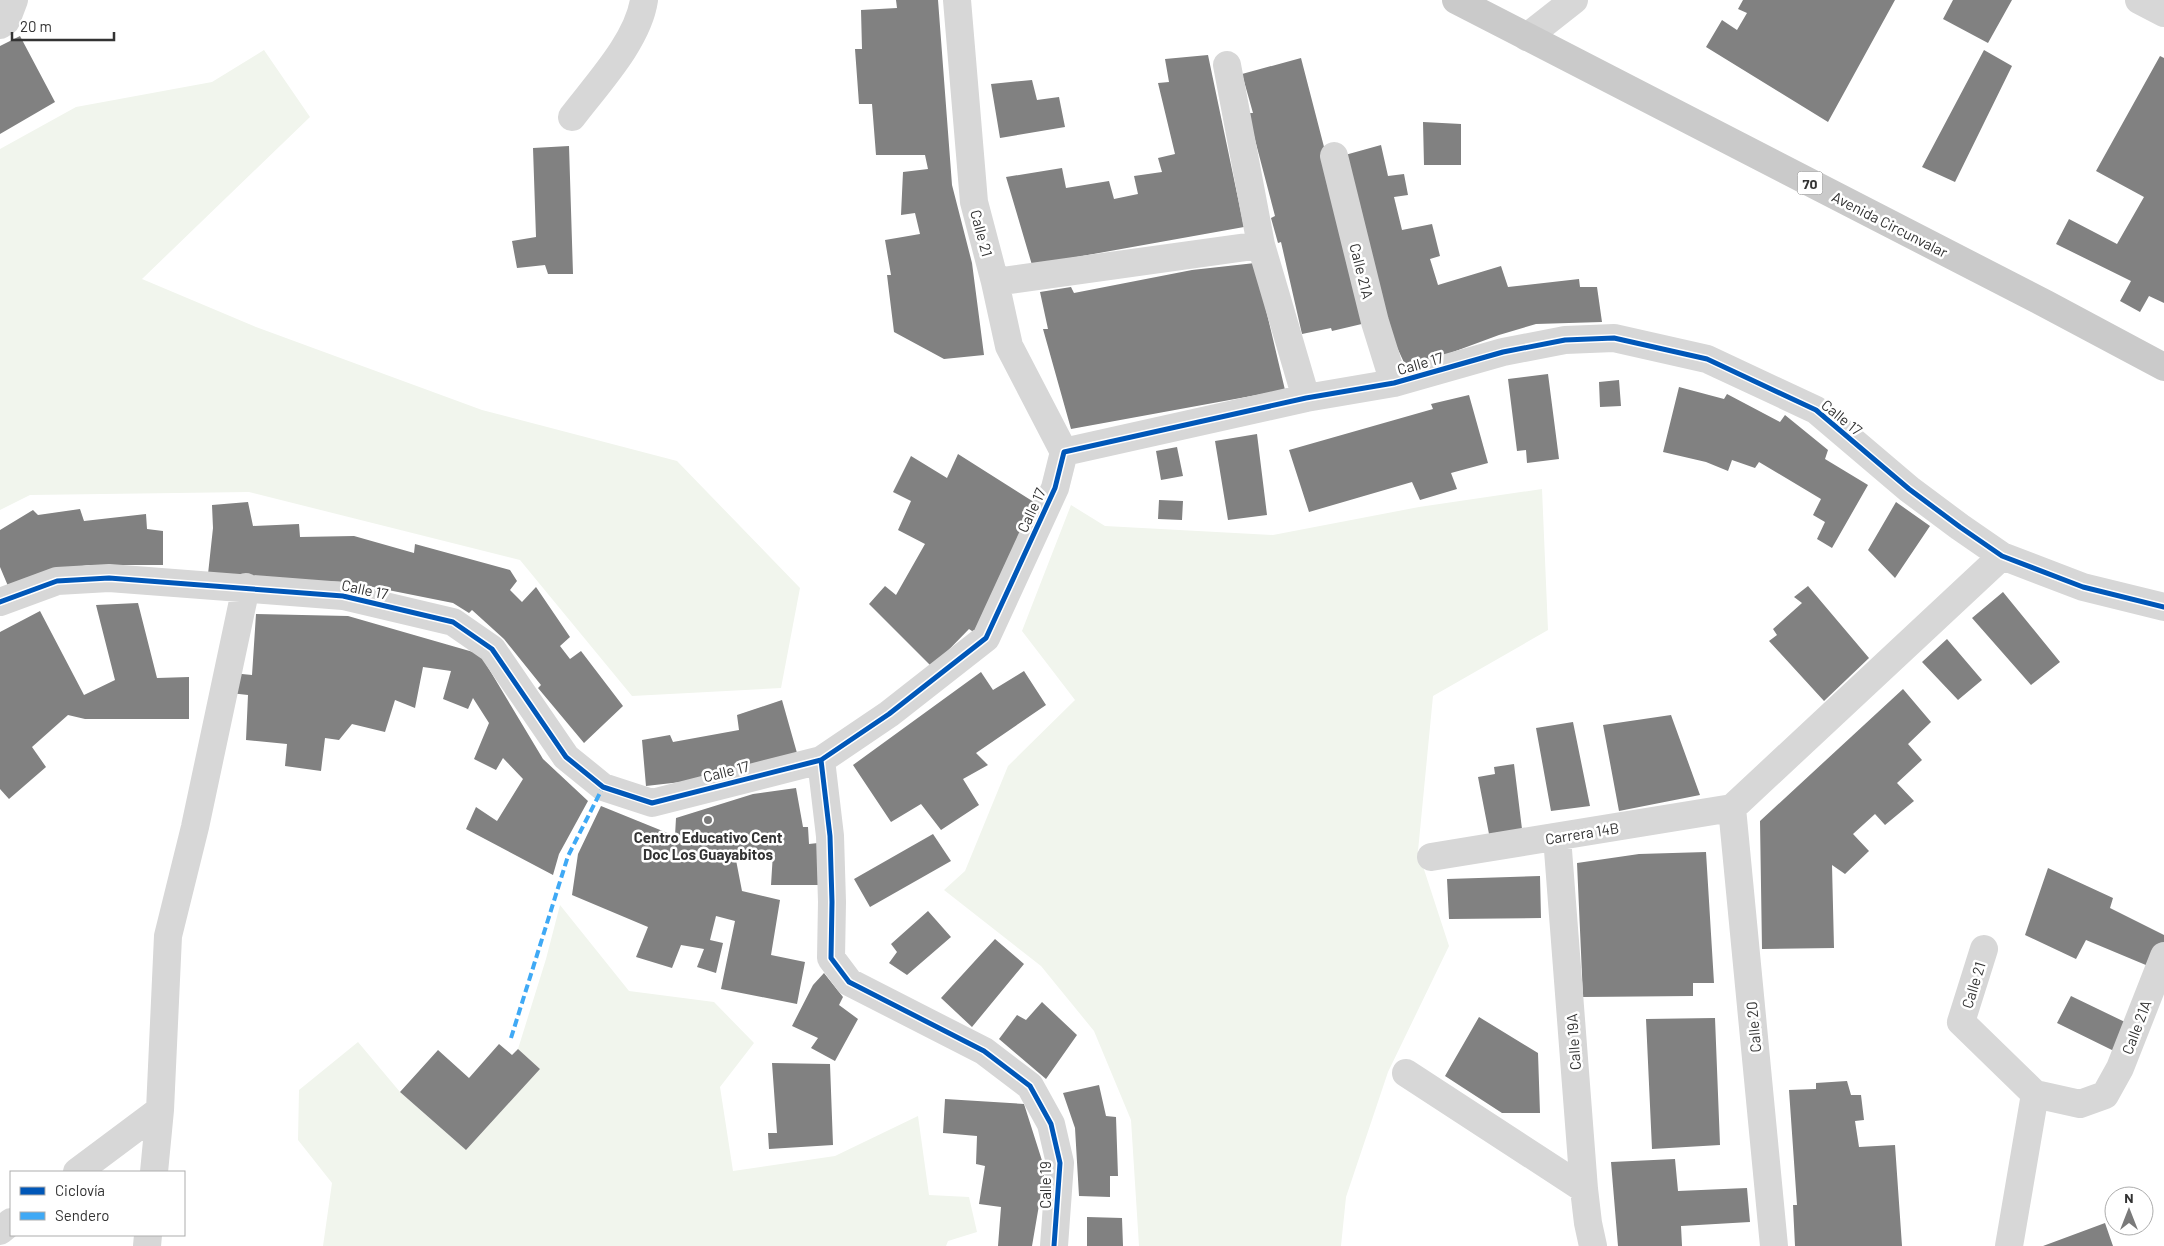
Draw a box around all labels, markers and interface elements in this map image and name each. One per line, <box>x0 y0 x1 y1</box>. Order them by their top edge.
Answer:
scale bar <box>12 10 115 42</box>
text: 20 m <box>20 17 52 35</box>
road number: 70 <box>1798 172 1822 194</box>
street label: Avenida Circunvalar <box>1829 187 1951 261</box>
street label: Calle 21 <box>967 208 997 258</box>
street label: Calle 21A <box>1346 241 1378 301</box>
street label: Calle 17 <box>1395 348 1445 378</box>
street label: Calle 17 <box>1818 395 1866 439</box>
street label: Calle 17 <box>1013 485 1049 535</box>
street label: Calle 17 <box>340 575 390 603</box>
street label: Calle 17 <box>701 757 751 785</box>
marker: Centro Educativo Cent Doc Los Guayabitos <box>702 814 714 826</box>
street label: Carrera 14B <box>1544 818 1620 848</box>
place label: Centro Educativo Cent Doc Los Guayabitos <box>634 828 783 863</box>
street label: Calle 21 <box>1957 960 1989 1010</box>
street label: Calle 21A <box>2117 997 2155 1057</box>
street label: Calle 20 <box>1742 1001 1764 1053</box>
street label: Calle 19A <box>1562 1013 1584 1071</box>
street label: Calle 19 <box>1036 1161 1054 1209</box>
legend <box>10 1171 185 1236</box>
text: Ciclovía <box>55 1181 105 1199</box>
north arrow <box>2104 1186 2154 1236</box>
text: N <box>2124 1189 2134 1206</box>
text: Sendero <box>55 1206 109 1224</box>

